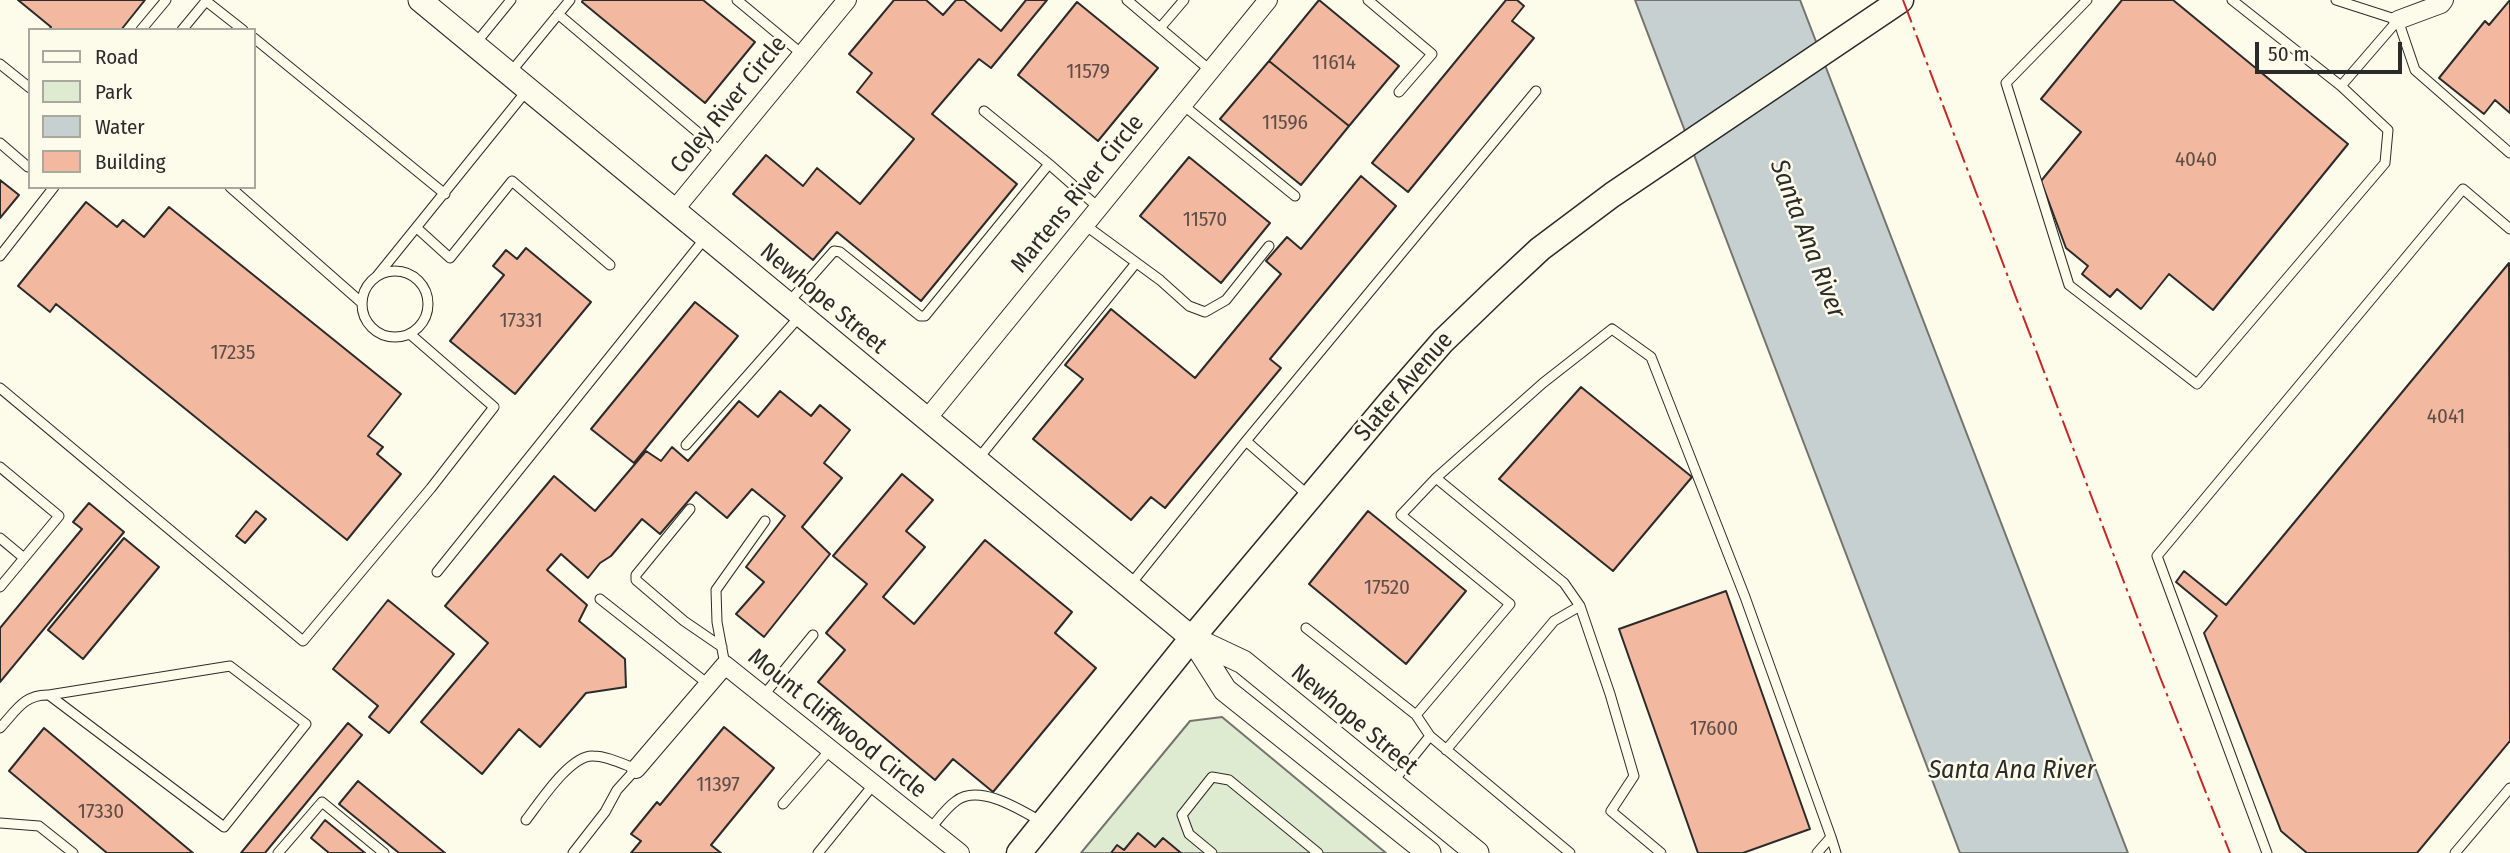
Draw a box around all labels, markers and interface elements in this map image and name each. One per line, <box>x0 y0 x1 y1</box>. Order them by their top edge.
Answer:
legend <box>28 28 256 189</box>
scale bar <box>2258 28 2405 72</box>
street label: Coley River Circle <box>665 30 793 180</box>
text: 50 m <box>2268 41 2310 67</box>
text: Road <box>95 44 139 70</box>
house number: 11614 <box>1312 50 1356 76</box>
house number: 11579 <box>1066 59 1110 85</box>
text: Park <box>95 79 132 105</box>
street label: Martens River Circle <box>1005 109 1151 279</box>
house number: 11596 <box>1262 110 1308 136</box>
text: Water <box>95 114 145 140</box>
house number: 4040 <box>2175 147 2217 173</box>
text: Building <box>95 149 166 175</box>
water label: Santa Ana River <box>1762 155 1852 323</box>
house number: 11570 <box>1183 207 1227 233</box>
street label: Newhope Street <box>754 238 892 360</box>
house number: 17331 <box>499 308 543 334</box>
street label: Slater Avenue <box>1349 326 1459 448</box>
house number: 17235 <box>211 340 255 366</box>
house number: 4041 <box>2427 404 2465 430</box>
house number: 17520 <box>1364 575 1410 601</box>
street label: Mount Cliffwood Circle <box>742 643 932 805</box>
street label: Newhope Street <box>1285 659 1423 781</box>
house number: 17600 <box>1690 716 1738 742</box>
water label: Santa Ana River <box>1928 755 2096 787</box>
house number: 11397 <box>696 772 740 798</box>
house number: 17330 <box>78 799 124 825</box>

